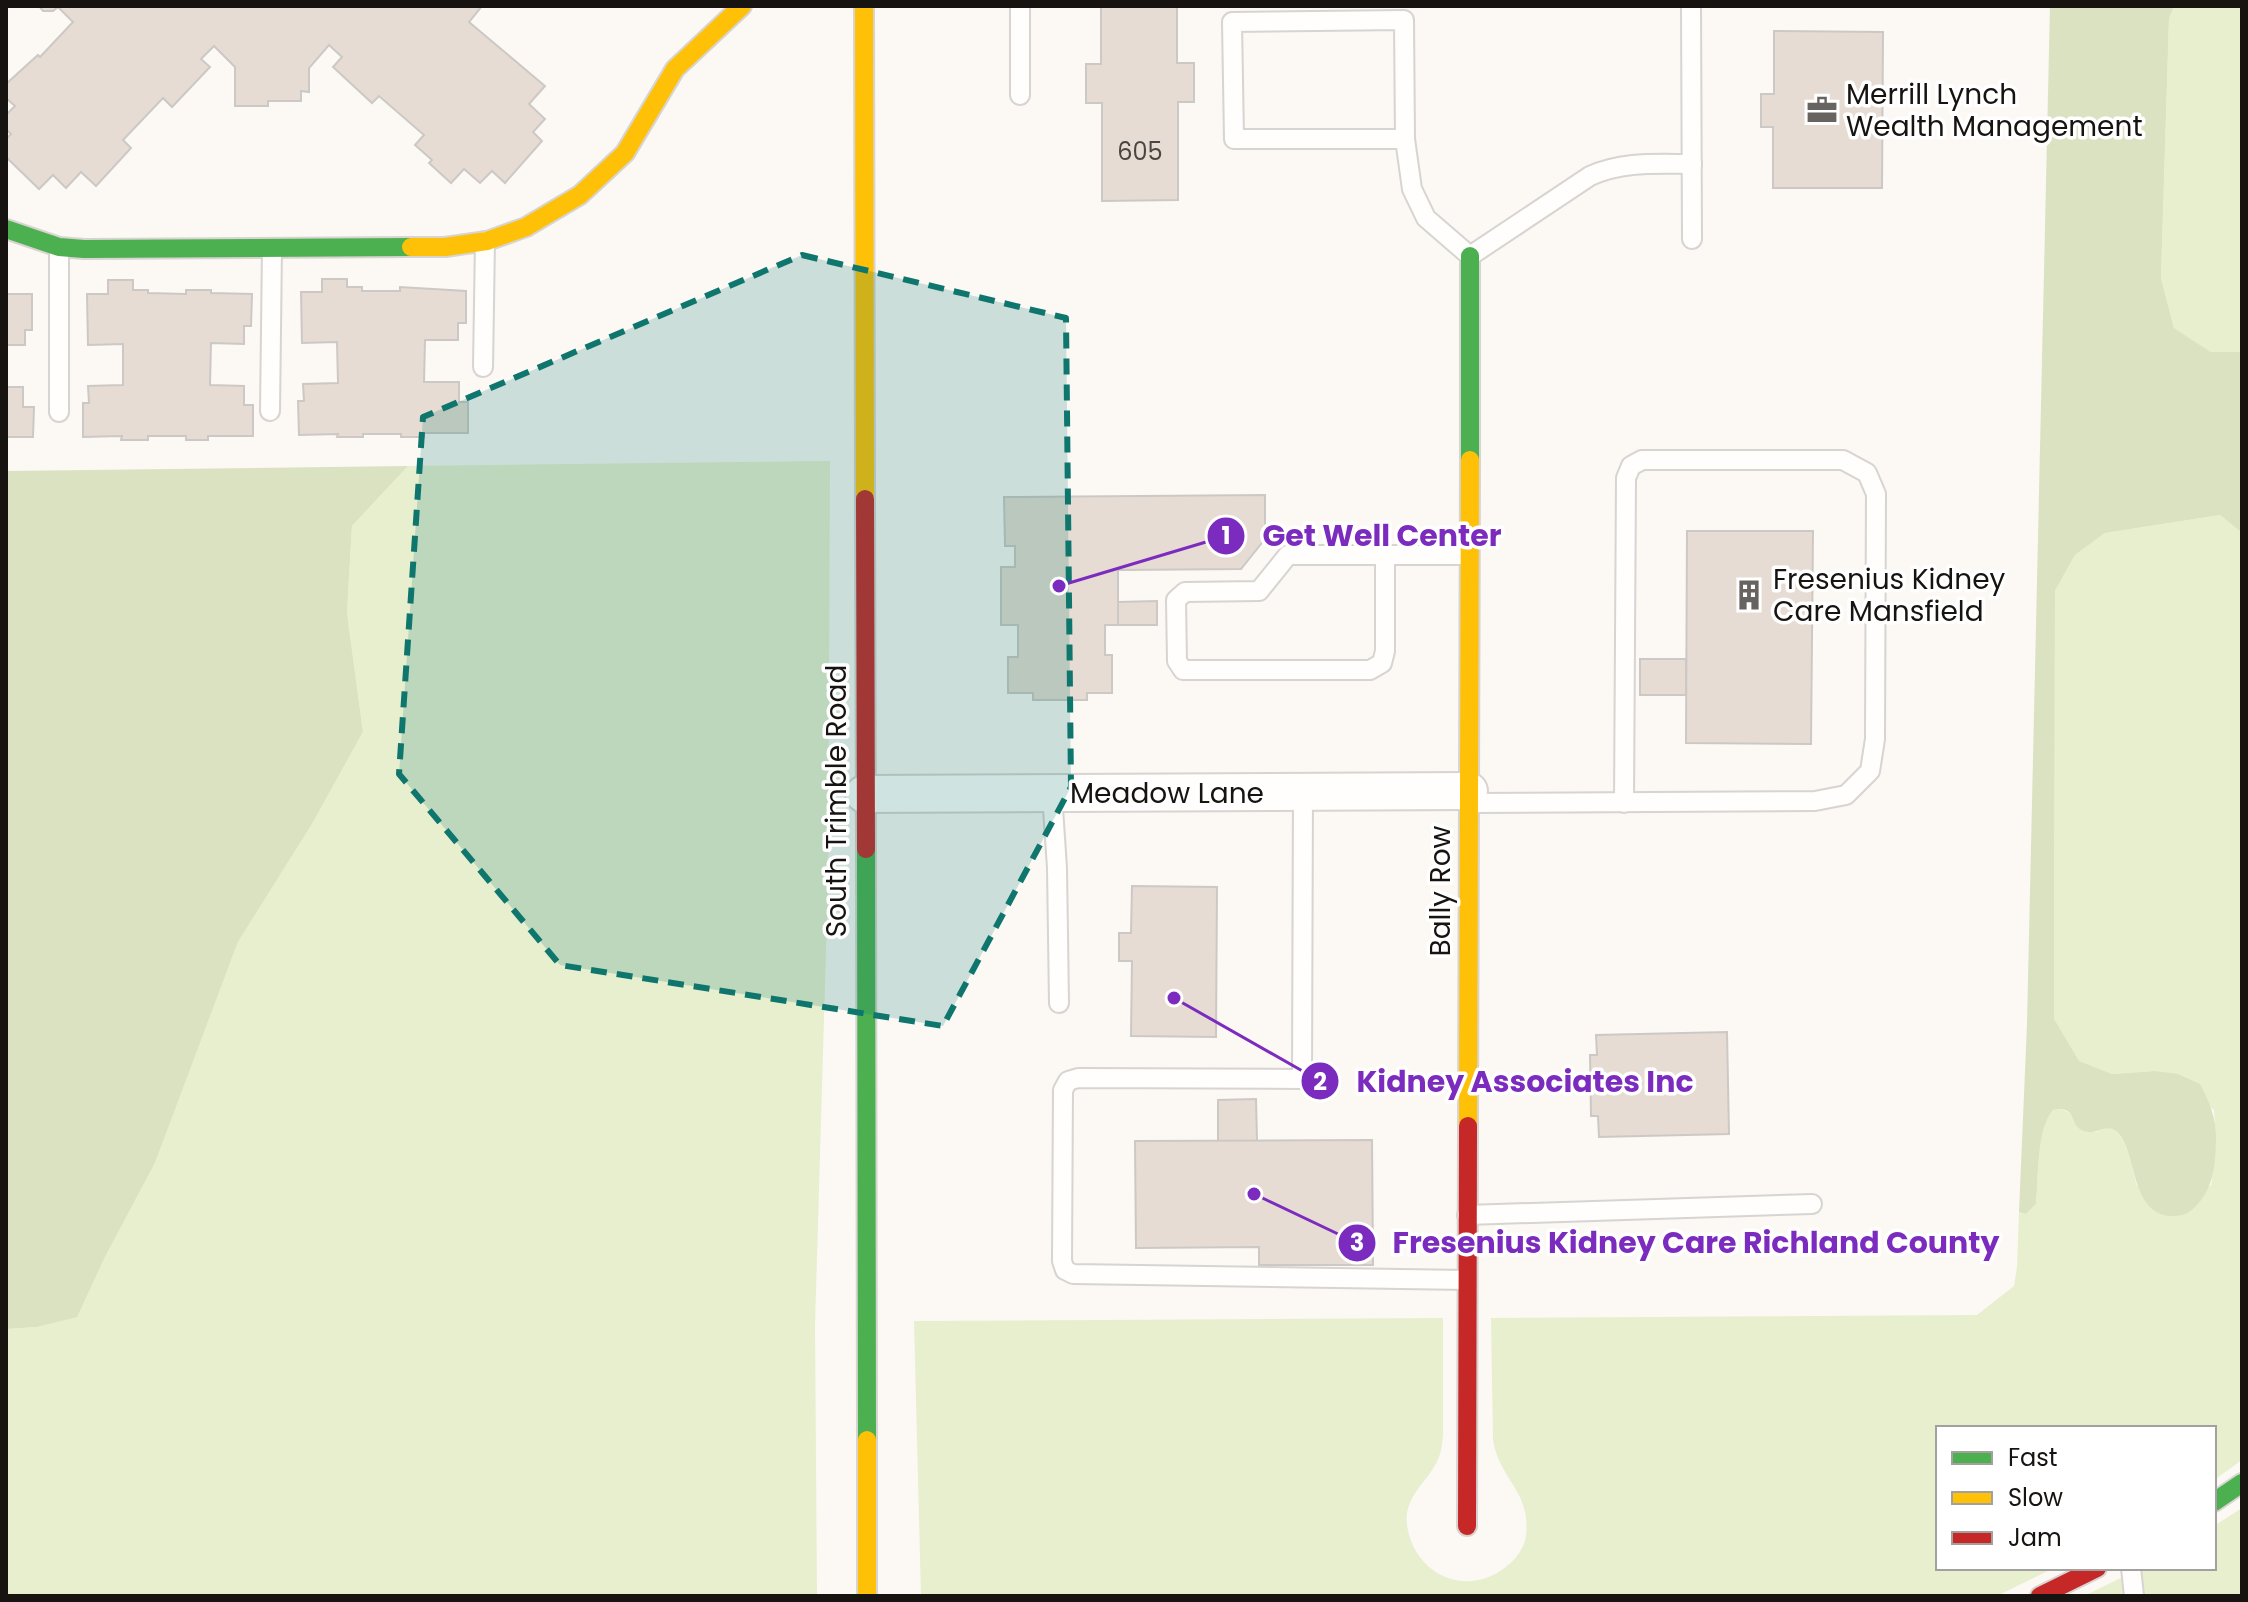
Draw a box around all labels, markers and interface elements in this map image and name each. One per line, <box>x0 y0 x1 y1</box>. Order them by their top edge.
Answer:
place label: Merrill Lynch Wealth Management <box>1846 75 2143 146</box>
office icon: Merrill Lynch Wealth Management <box>1805 93 1839 127</box>
house number: 605 <box>1117 135 1163 168</box>
callout: Get Well Center <box>1206 509 1517 563</box>
text: Get Well Center <box>1262 514 1502 557</box>
text: 1 <box>1221 519 1231 552</box>
place label: Fresenius Kidney Care Mansfield <box>1773 560 2006 631</box>
building icon: Fresenius Kidney Care Mansfield <box>1732 578 1766 612</box>
street label: South Trimble Road <box>817 665 856 937</box>
street label: Meadow Lane <box>1070 774 1264 813</box>
street label: Bally Row <box>1421 825 1460 957</box>
callout: Kidney Associates Inc <box>1300 1054 1709 1108</box>
text: Kidney Associates Inc <box>1356 1060 1694 1103</box>
text: 2 <box>1313 1065 1327 1098</box>
callout: Fresenius Kidney Care Richland County <box>1337 1216 2015 1270</box>
text: Fresenius Kidney Care Richland County <box>1393 1221 1999 1264</box>
text: 3 <box>1350 1226 1364 1259</box>
legend <box>1936 1426 2216 1570</box>
text: Fast <box>2008 1441 2058 1474</box>
text: Slow <box>2008 1481 2063 1514</box>
text: Jam <box>2008 1521 2062 1554</box>

